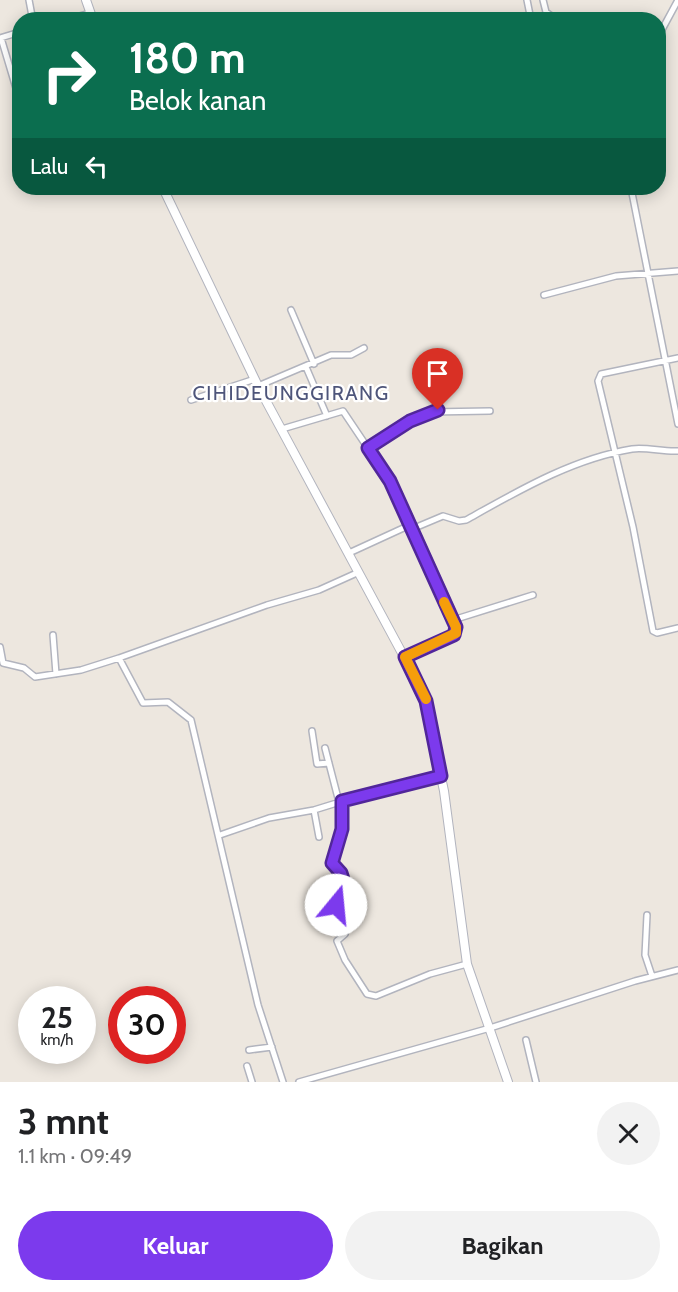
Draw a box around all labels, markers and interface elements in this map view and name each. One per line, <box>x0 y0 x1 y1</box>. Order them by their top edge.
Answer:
text: 180 m <box>129 32 245 84</box>
icon: right <box>30 36 108 114</box>
text: Belok kanan <box>129 84 266 117</box>
icon: left <box>80 150 113 183</box>
text: Lalu <box>30 153 68 180</box>
pin <box>412 348 463 410</box>
icon: arrive <box>421 357 454 390</box>
district label: CIHIDEUNGGIRANG <box>192 381 390 405</box>
position arrow <box>304 873 368 937</box>
speed limit sign: 30 <box>108 986 186 1064</box>
text: 25 <box>41 999 73 1036</box>
text: km/h <box>41 1031 73 1049</box>
text: 3 mnt <box>18 1099 109 1143</box>
button: close <box>597 1102 660 1165</box>
text: 1.1 km · 09:49 <box>18 1144 132 1168</box>
button: Keluar <box>18 1211 333 1280</box>
button: Bagikan <box>345 1211 660 1280</box>

